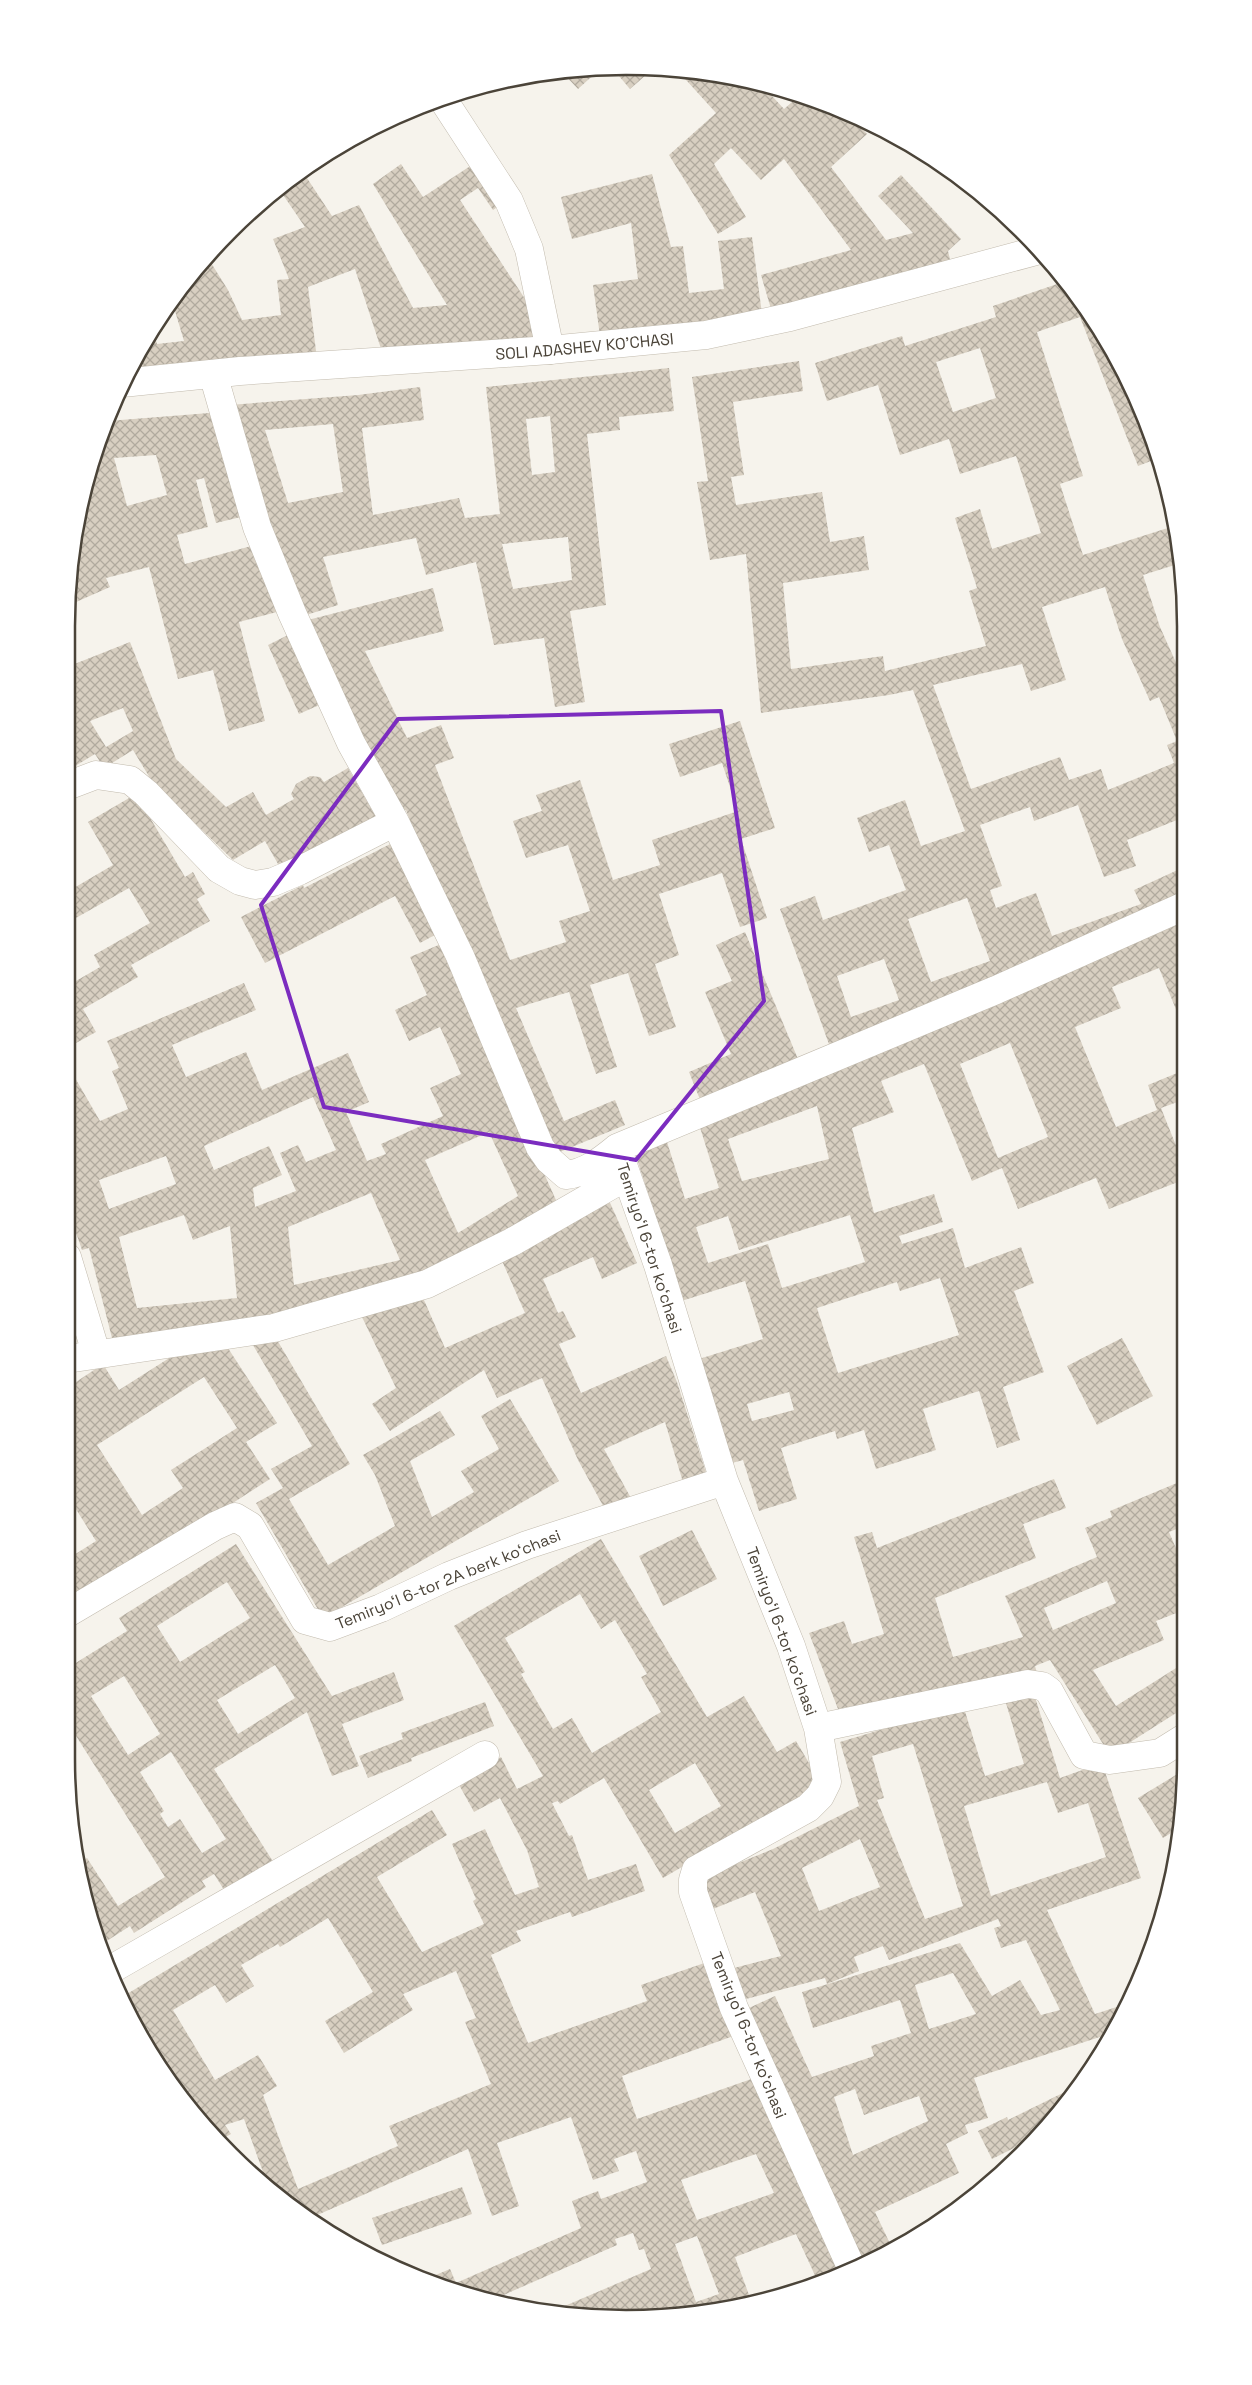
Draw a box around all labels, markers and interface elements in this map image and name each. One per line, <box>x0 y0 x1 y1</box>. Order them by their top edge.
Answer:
street label: SOLI ADASHEV KO'CHASI <box>495 328 675 365</box>
street label: Temiryoʻl 6-tor koʻchasi <box>612 1160 687 1336</box>
street label: Temiryoʻl 6-tor 2А berk koʻchasi <box>333 1525 564 1634</box>
street label: Temiryoʻl 6-tor koʻchasi <box>741 1544 822 1718</box>
street label: Temiryoʻl 6-tor koʻchasi <box>705 1949 792 2122</box>

